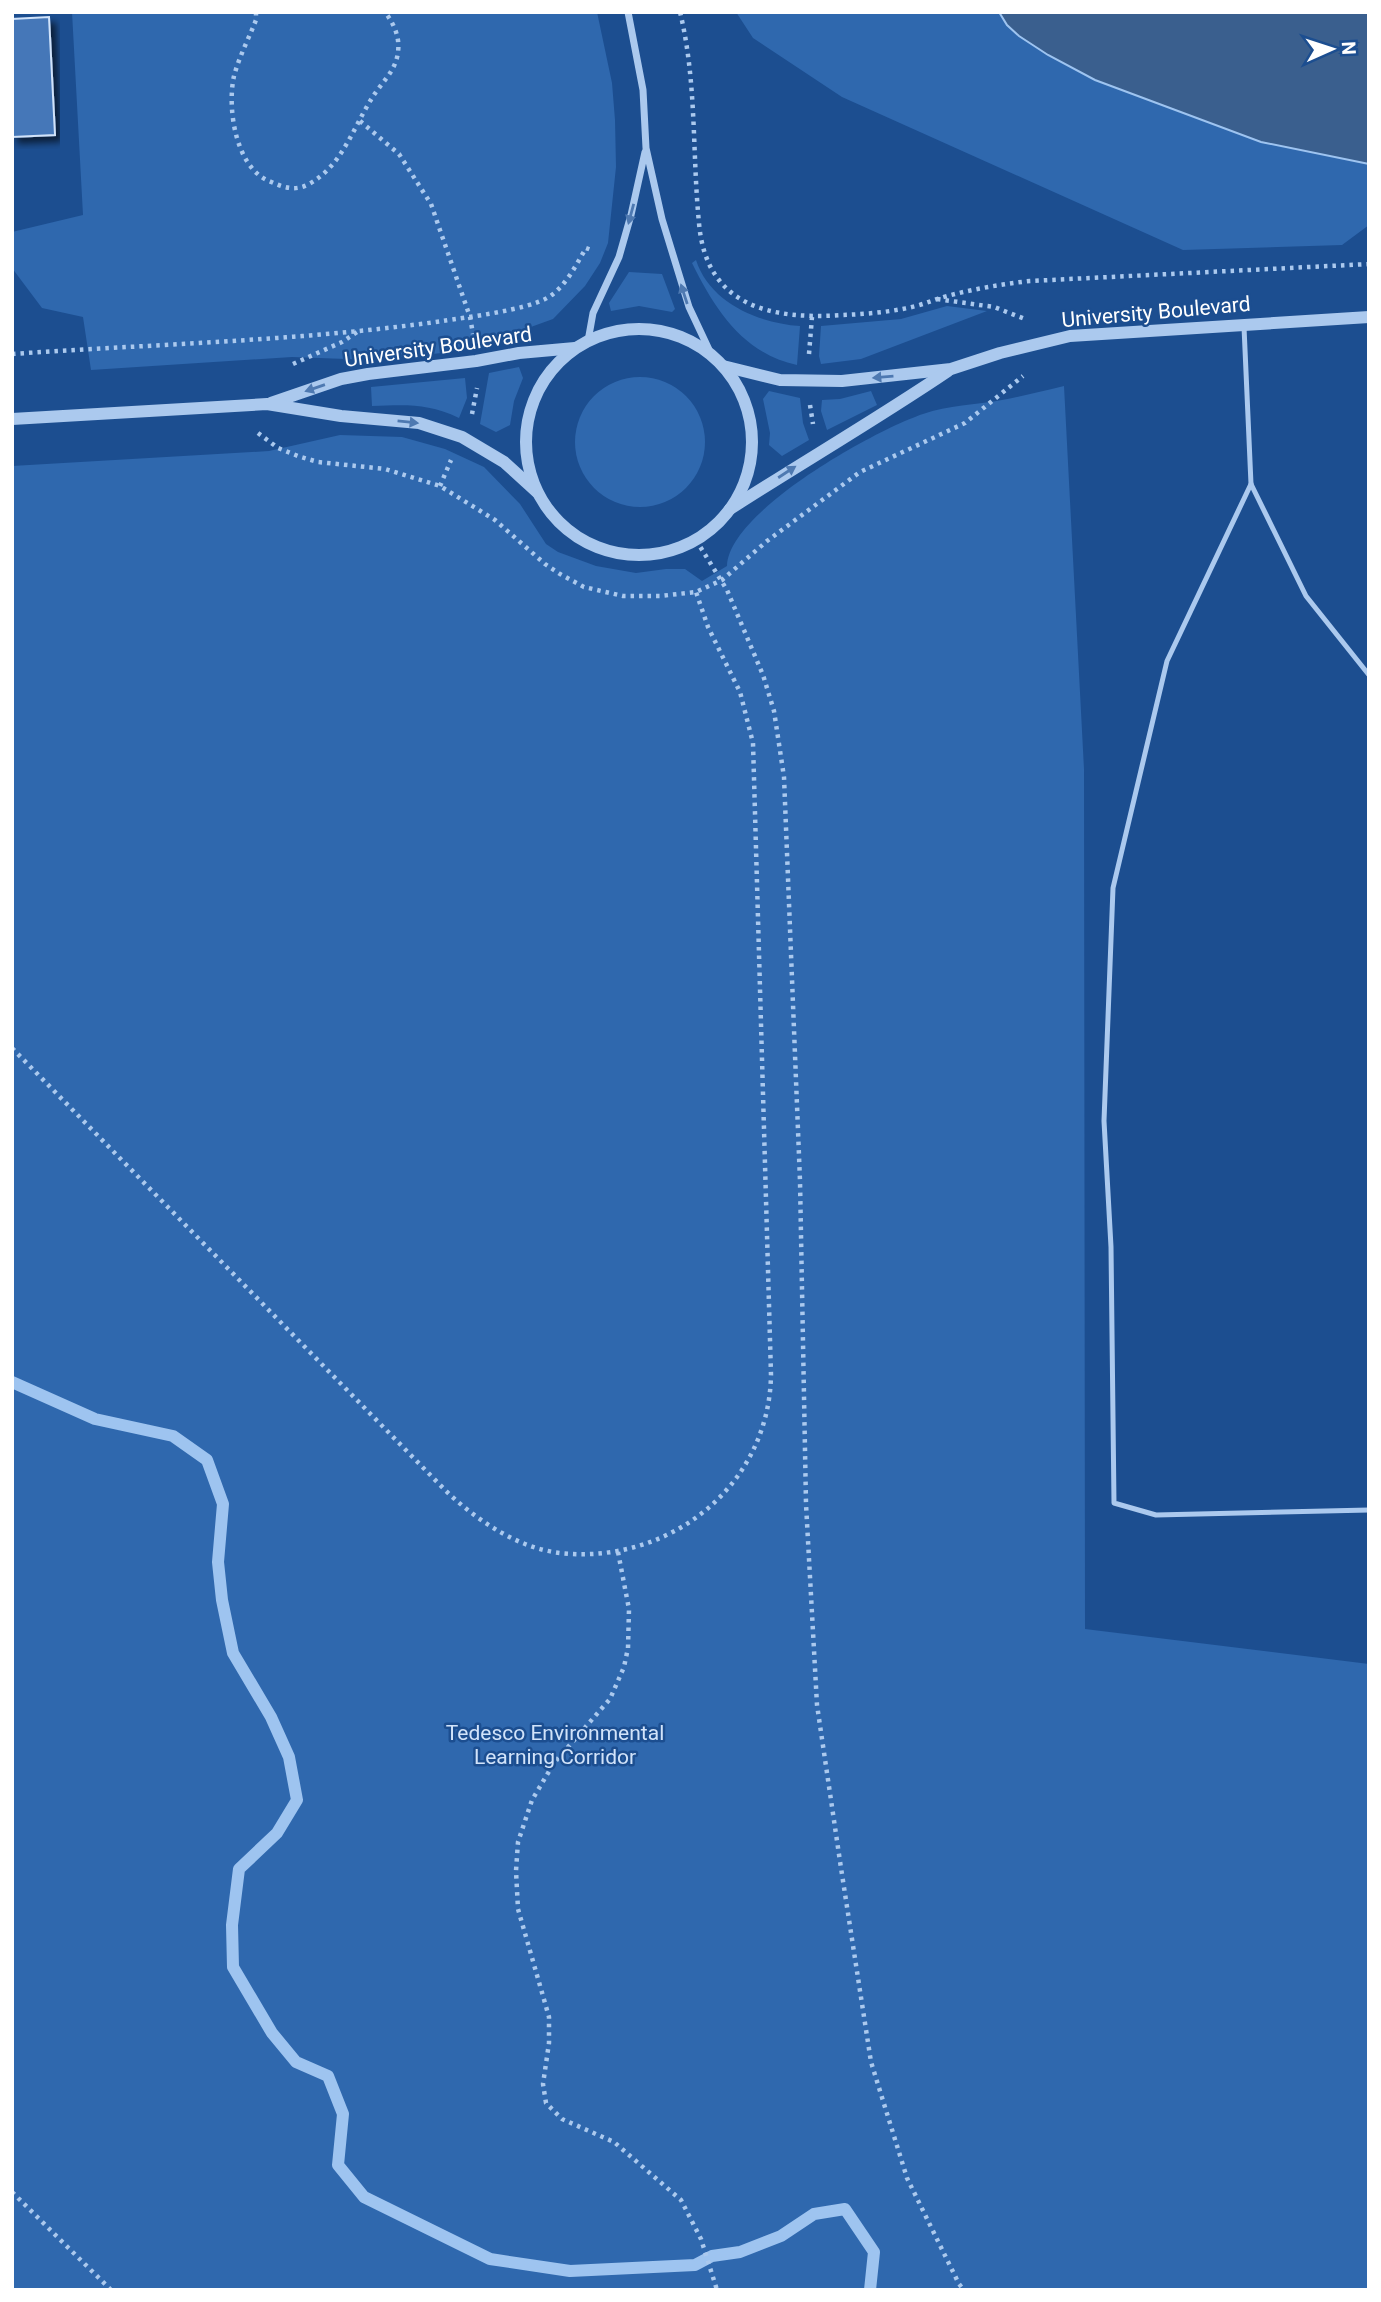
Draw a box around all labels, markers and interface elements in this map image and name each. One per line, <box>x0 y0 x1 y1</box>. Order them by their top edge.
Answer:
north arrow <box>1297 14 1367 84</box>
text: N <box>1337 41 1360 55</box>
one-way arrow <box>625 204 636 226</box>
one-way arrow <box>678 283 689 304</box>
street label: University Boulevard <box>1061 292 1251 332</box>
street label: University Boulevard <box>342 322 534 372</box>
one-way arrow <box>872 372 894 383</box>
one-way arrow <box>304 383 325 394</box>
one-way arrow <box>397 416 419 427</box>
one-way arrow <box>778 466 797 479</box>
park label: Tedesco Environmental Learning Corridor <box>446 1721 664 1769</box>

